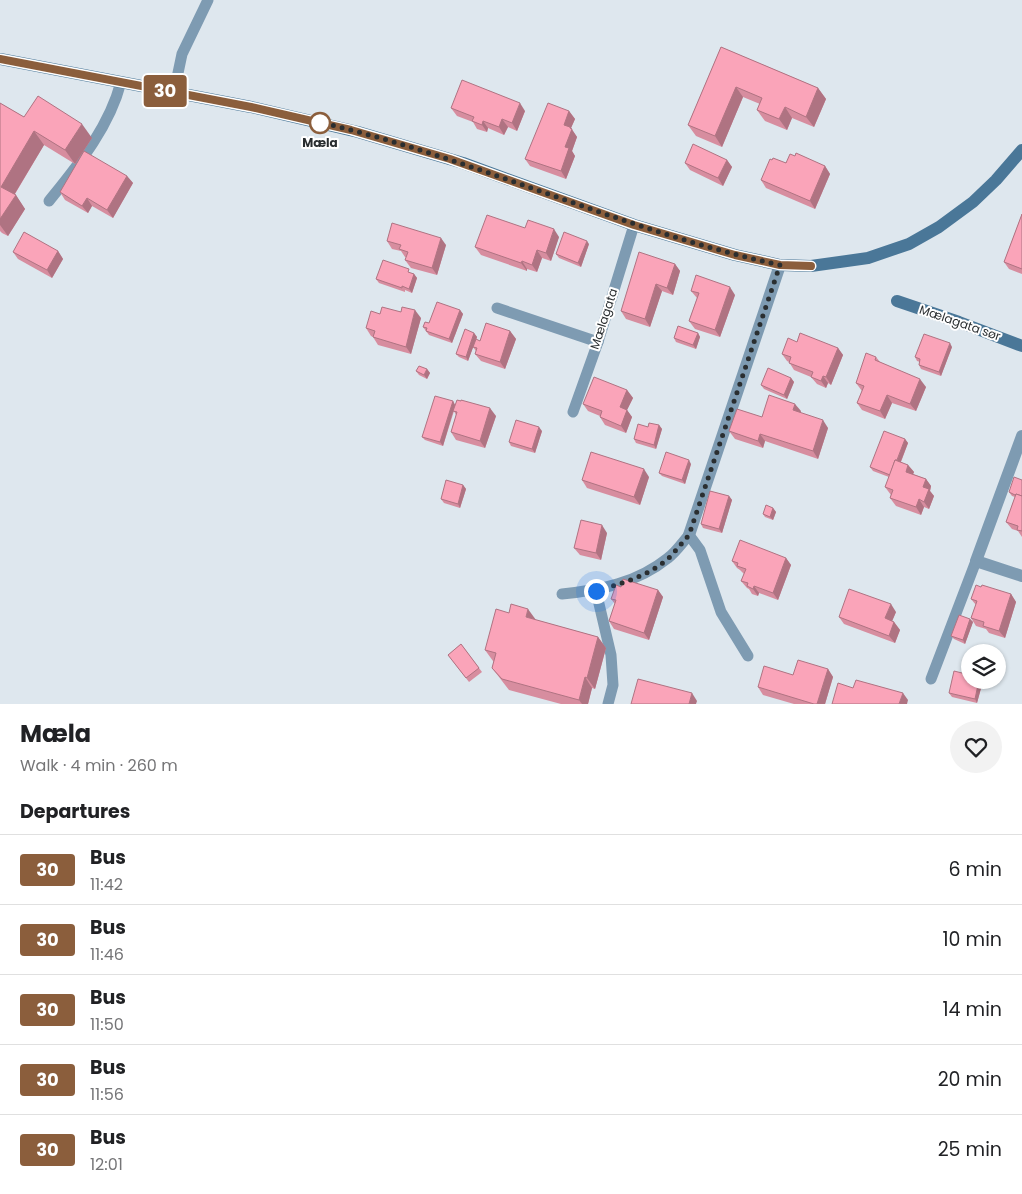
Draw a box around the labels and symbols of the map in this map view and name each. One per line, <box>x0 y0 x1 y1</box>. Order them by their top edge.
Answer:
line badge: 30 <box>142 75 188 107</box>
marker: Mæla <box>309 112 331 134</box>
place label: Mæla <box>302 134 338 151</box>
street label: Mælagata <box>586 286 621 352</box>
street label: Mælagata sør <box>917 301 1004 345</box>
your location <box>584 579 609 604</box>

